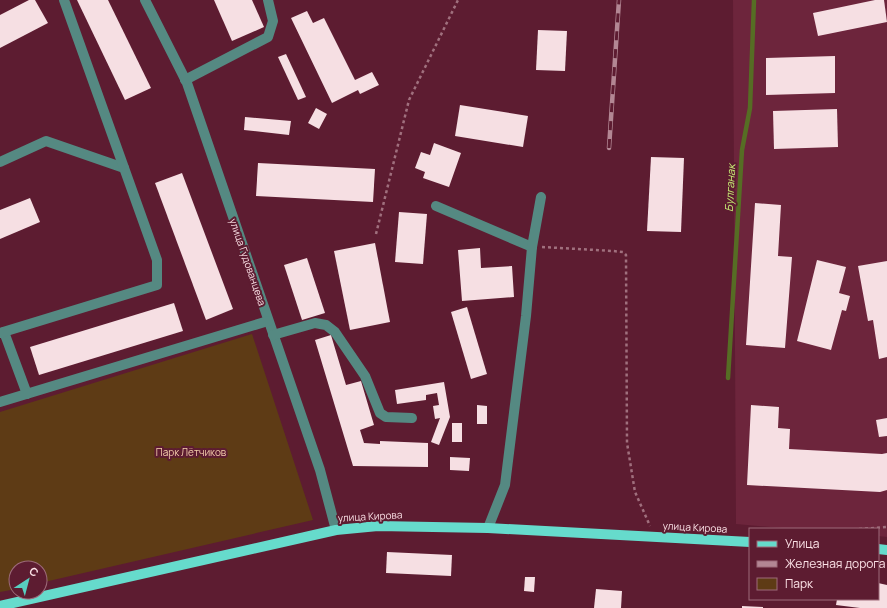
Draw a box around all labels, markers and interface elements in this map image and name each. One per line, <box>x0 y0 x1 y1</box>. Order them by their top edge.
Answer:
water label: Булганак <box>721 162 738 212</box>
street label: улица Гудованцева <box>226 216 270 308</box>
park label: Парк Лётчиков <box>156 445 227 459</box>
street label: улица Кирова <box>337 507 403 525</box>
street label: улица Кирова <box>662 518 728 536</box>
legend <box>749 528 879 600</box>
text: Улица <box>785 535 819 552</box>
text: Железная дорога <box>785 555 885 572</box>
north arrow <box>8 560 48 600</box>
text: С <box>26 563 42 580</box>
text: Парк <box>785 575 814 592</box>

